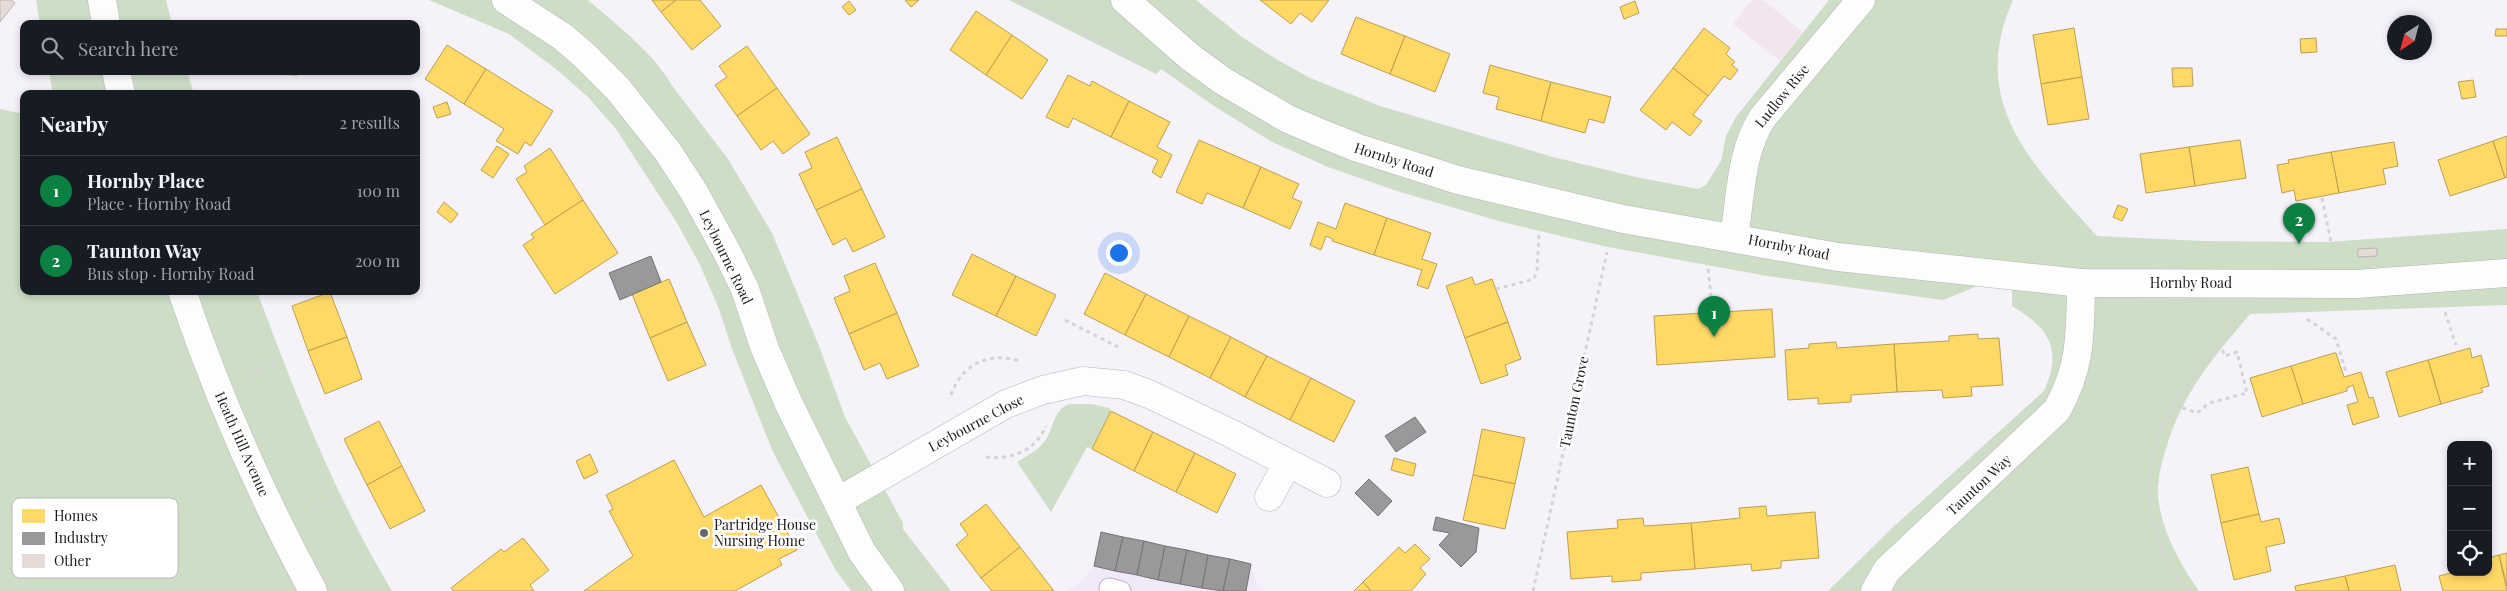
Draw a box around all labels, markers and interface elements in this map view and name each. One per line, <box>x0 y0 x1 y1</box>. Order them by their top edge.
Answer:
north arrow <box>2387 15 2432 60</box>
search box <box>20 20 420 75</box>
icon: search <box>38 34 66 62</box>
text: Search here <box>78 35 178 61</box>
street label: Ludlow Rise <box>1750 60 1813 131</box>
text: Nearby <box>40 109 109 137</box>
text: 2 results <box>340 112 400 133</box>
street label: Hornby Road <box>1352 138 1436 181</box>
text: Hornby Place <box>87 167 204 193</box>
text: 1 <box>53 180 59 201</box>
text: 100 m <box>357 180 400 201</box>
text: Place · Hornby Road <box>87 193 231 214</box>
pin: 2 <box>2283 203 2315 244</box>
street label: Leybourne Road <box>695 206 758 307</box>
street label: Hornby Road <box>1747 229 1831 264</box>
text: Taunton Way <box>87 237 202 263</box>
your location <box>1106 240 1132 266</box>
text: 2 <box>52 250 60 271</box>
text: 200 m <box>355 250 400 271</box>
text: Bus stop · Hornby Road <box>87 263 255 284</box>
street label: Hornby Road <box>2150 273 2232 292</box>
pin: 1 <box>1698 296 1730 337</box>
street label: Taunton Grove <box>1554 354 1593 450</box>
street label: Heath Hill Avenue <box>211 388 274 499</box>
street label: Leybourne Close <box>925 389 1027 456</box>
map controls <box>2447 441 2492 576</box>
button: + <box>2447 441 2492 486</box>
street label: Taunton Way <box>1942 450 2015 520</box>
button: − <box>2447 486 2492 531</box>
legend <box>12 498 178 578</box>
text: Homes <box>54 506 98 525</box>
place label: Partridge House Nursing Home <box>714 515 816 550</box>
marker: Partridge House Nursing Home <box>698 527 710 539</box>
text: Industry <box>54 528 108 547</box>
button: locate <box>2447 531 2492 576</box>
text: Other <box>54 551 92 570</box>

